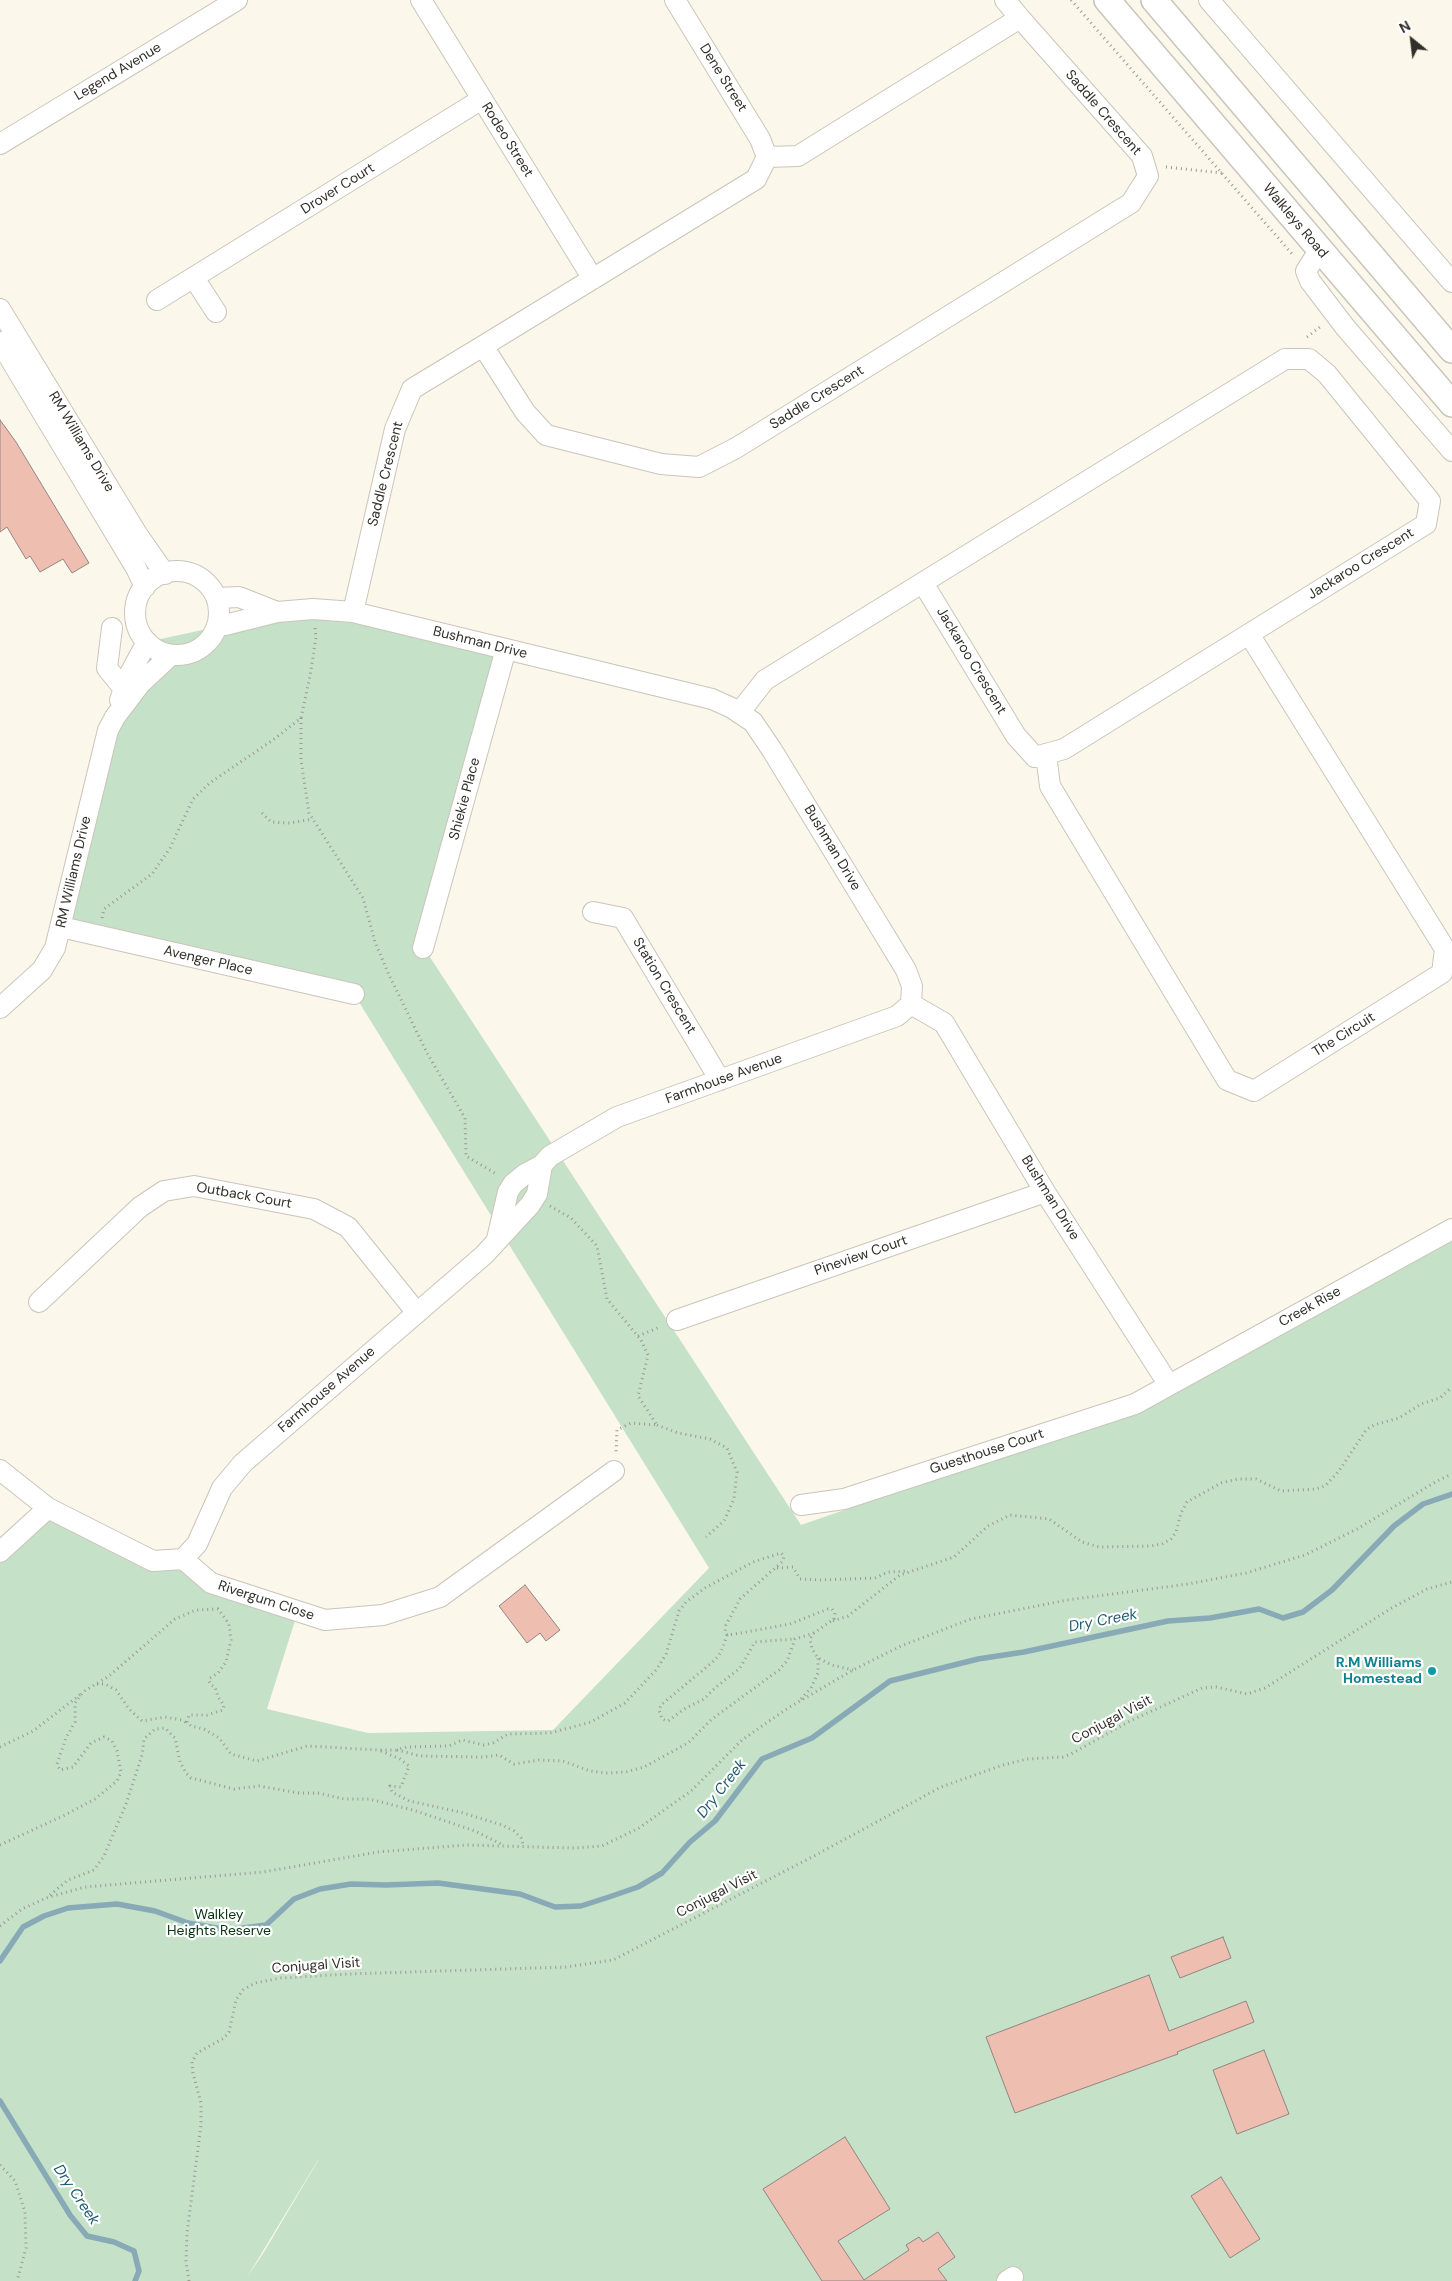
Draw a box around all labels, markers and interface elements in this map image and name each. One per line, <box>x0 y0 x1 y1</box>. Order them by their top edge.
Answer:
north arrow <box>1387 15 1437 65</box>
text: N <box>1396 17 1414 37</box>
street label: Legend Avenue <box>71 39 165 105</box>
street label: Dene Street <box>695 41 751 115</box>
street label: Saddle Crescent <box>1061 67 1145 159</box>
street label: Rodeo Street <box>477 100 537 180</box>
street label: Drover Court <box>298 160 378 218</box>
street label: Walkleys Road <box>1259 180 1331 262</box>
street label: Saddle Crescent <box>767 362 867 434</box>
street label: RM Williams Drive <box>44 389 118 495</box>
street label: Saddle Crescent <box>365 420 407 528</box>
street label: Jackaroo Crescent <box>1305 525 1417 603</box>
street label: Jackaroo Crescent <box>932 604 1010 718</box>
street label: Bushman Drive <box>431 623 529 663</box>
street label: Shiekie Place <box>446 756 484 842</box>
street label: Bushman Drive <box>800 802 864 894</box>
street label: RM Williams Drive <box>53 814 95 930</box>
street label: Station Crescent <box>629 935 699 1037</box>
street label: Avenger Place <box>162 943 254 979</box>
street label: The Circuit <box>1310 1009 1378 1061</box>
street label: Farmhouse Avenue <box>663 1050 785 1108</box>
street label: Bushman Drive <box>1017 1153 1083 1243</box>
street label: Outback Court <box>195 1179 293 1213</box>
street label: Pineview Court <box>812 1232 910 1280</box>
street label: Creek Rise <box>1276 1283 1344 1331</box>
street label: Farmhouse Avenue <box>275 1343 379 1437</box>
street label: Guesthouse Court <box>928 1426 1046 1478</box>
street label: Rivergum Close <box>216 1578 316 1624</box>
water label: Dry Creek <box>1067 1606 1139 1636</box>
place label: R.M Williams Homestead <box>1336 1655 1422 1688</box>
marker: R.M Williams Homestead <box>1426 1665 1438 1677</box>
street label: Conjugal Visit <box>1069 1692 1155 1748</box>
water label: Dry Creek <box>694 1756 750 1822</box>
street label: Conjugal Visit <box>674 1866 760 1922</box>
park label: Walkley Heights Reserve <box>167 1907 271 1940</box>
street label: Conjugal Visit <box>271 1955 361 1977</box>
water label: Dry Creek <box>49 2161 103 2229</box>

